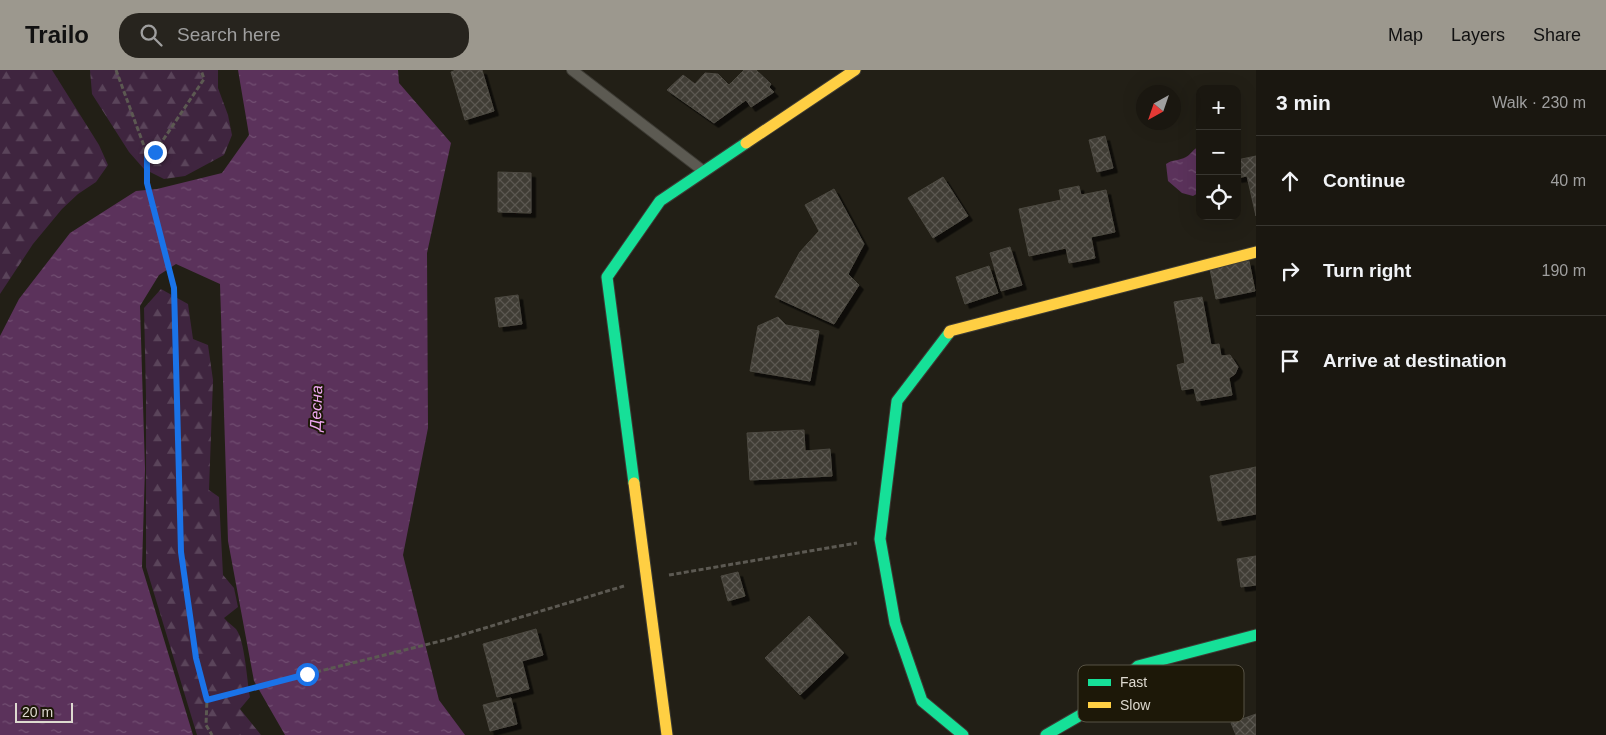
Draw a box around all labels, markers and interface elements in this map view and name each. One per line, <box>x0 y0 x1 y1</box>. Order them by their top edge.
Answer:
search box <box>119 13 469 58</box>
text: Trailo <box>25 21 89 48</box>
icon: search <box>137 21 165 49</box>
text: Search here <box>177 24 281 45</box>
text: Map <box>1388 25 1423 45</box>
text: Layers <box>1451 25 1505 45</box>
text: Share <box>1533 25 1581 45</box>
north arrow <box>1136 85 1181 130</box>
map controls <box>1196 85 1241 220</box>
button: + <box>1196 85 1241 130</box>
text: 3 min <box>1276 91 1331 114</box>
text: Walk · 230 m <box>1492 94 1586 111</box>
button: − <box>1196 130 1241 175</box>
route end <box>144 141 167 164</box>
icon: ahead <box>1276 167 1304 195</box>
text: Continue <box>1323 170 1405 191</box>
text: 40 m <box>1550 172 1586 189</box>
button: locate <box>1196 175 1241 220</box>
icon: right <box>1276 257 1304 285</box>
text: Turn right <box>1323 260 1411 281</box>
text: 190 m <box>1542 262 1586 279</box>
icon: arrive <box>1276 347 1304 375</box>
text: Arrive at destination <box>1323 350 1507 371</box>
water label: Десна <box>307 385 325 433</box>
route start <box>296 663 319 686</box>
legend <box>1078 665 1244 722</box>
text: Fast <box>1120 674 1147 690</box>
text: Slow <box>1120 697 1151 713</box>
scale bar <box>15 700 72 723</box>
text: 20 m <box>22 704 53 720</box>

